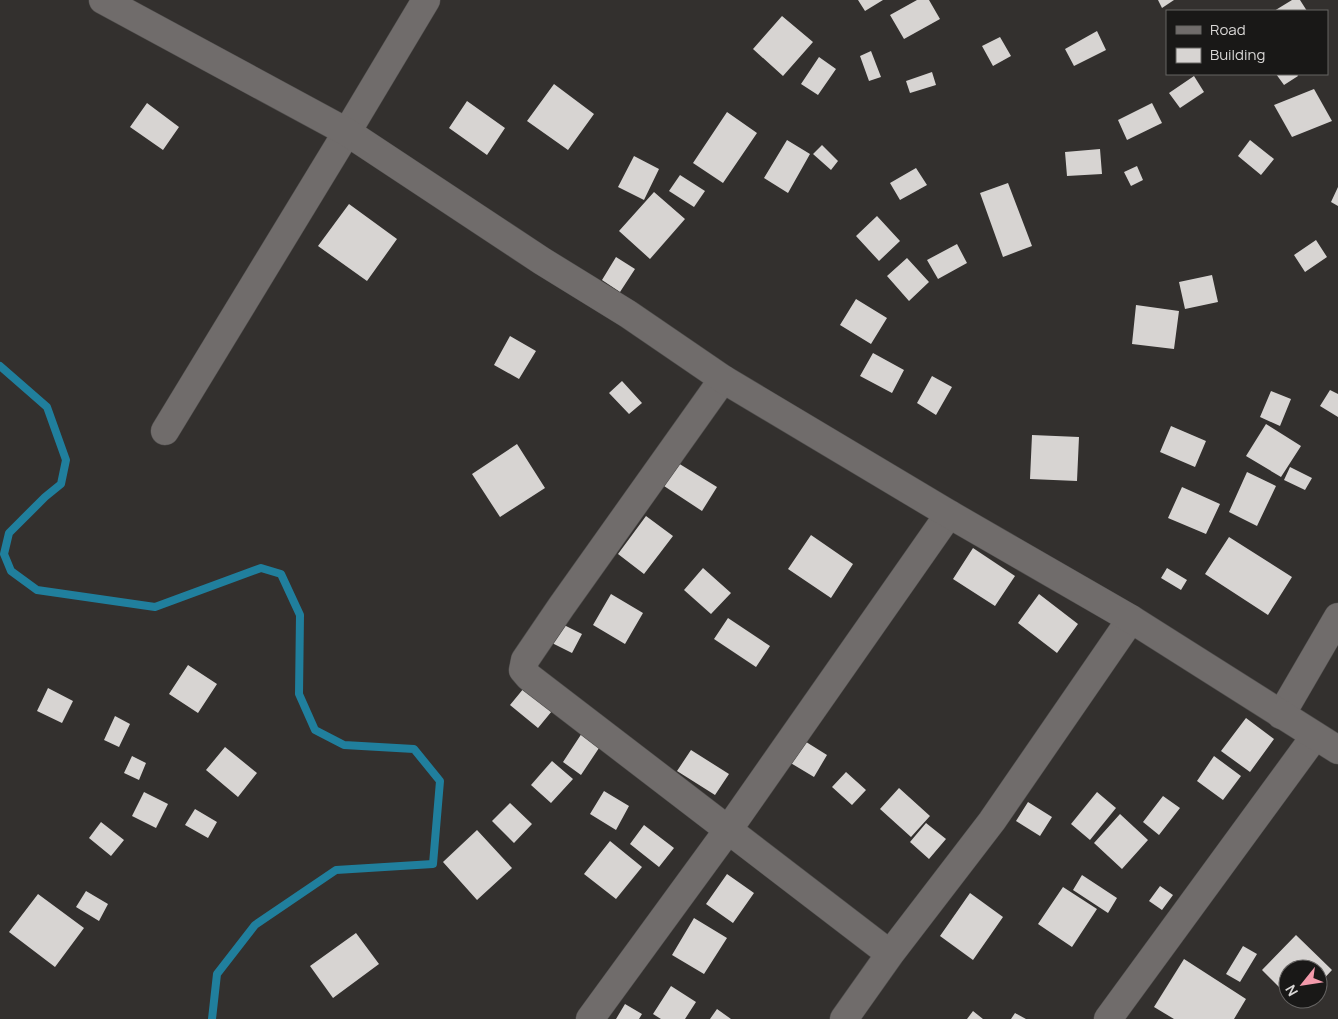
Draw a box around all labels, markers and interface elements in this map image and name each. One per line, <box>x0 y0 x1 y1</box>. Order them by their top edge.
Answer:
legend <box>1166 10 1328 75</box>
text: Road <box>1210 19 1246 40</box>
text: Building <box>1210 44 1265 65</box>
north arrow <box>1278 959 1328 1009</box>
text: N <box>1281 982 1302 1000</box>

